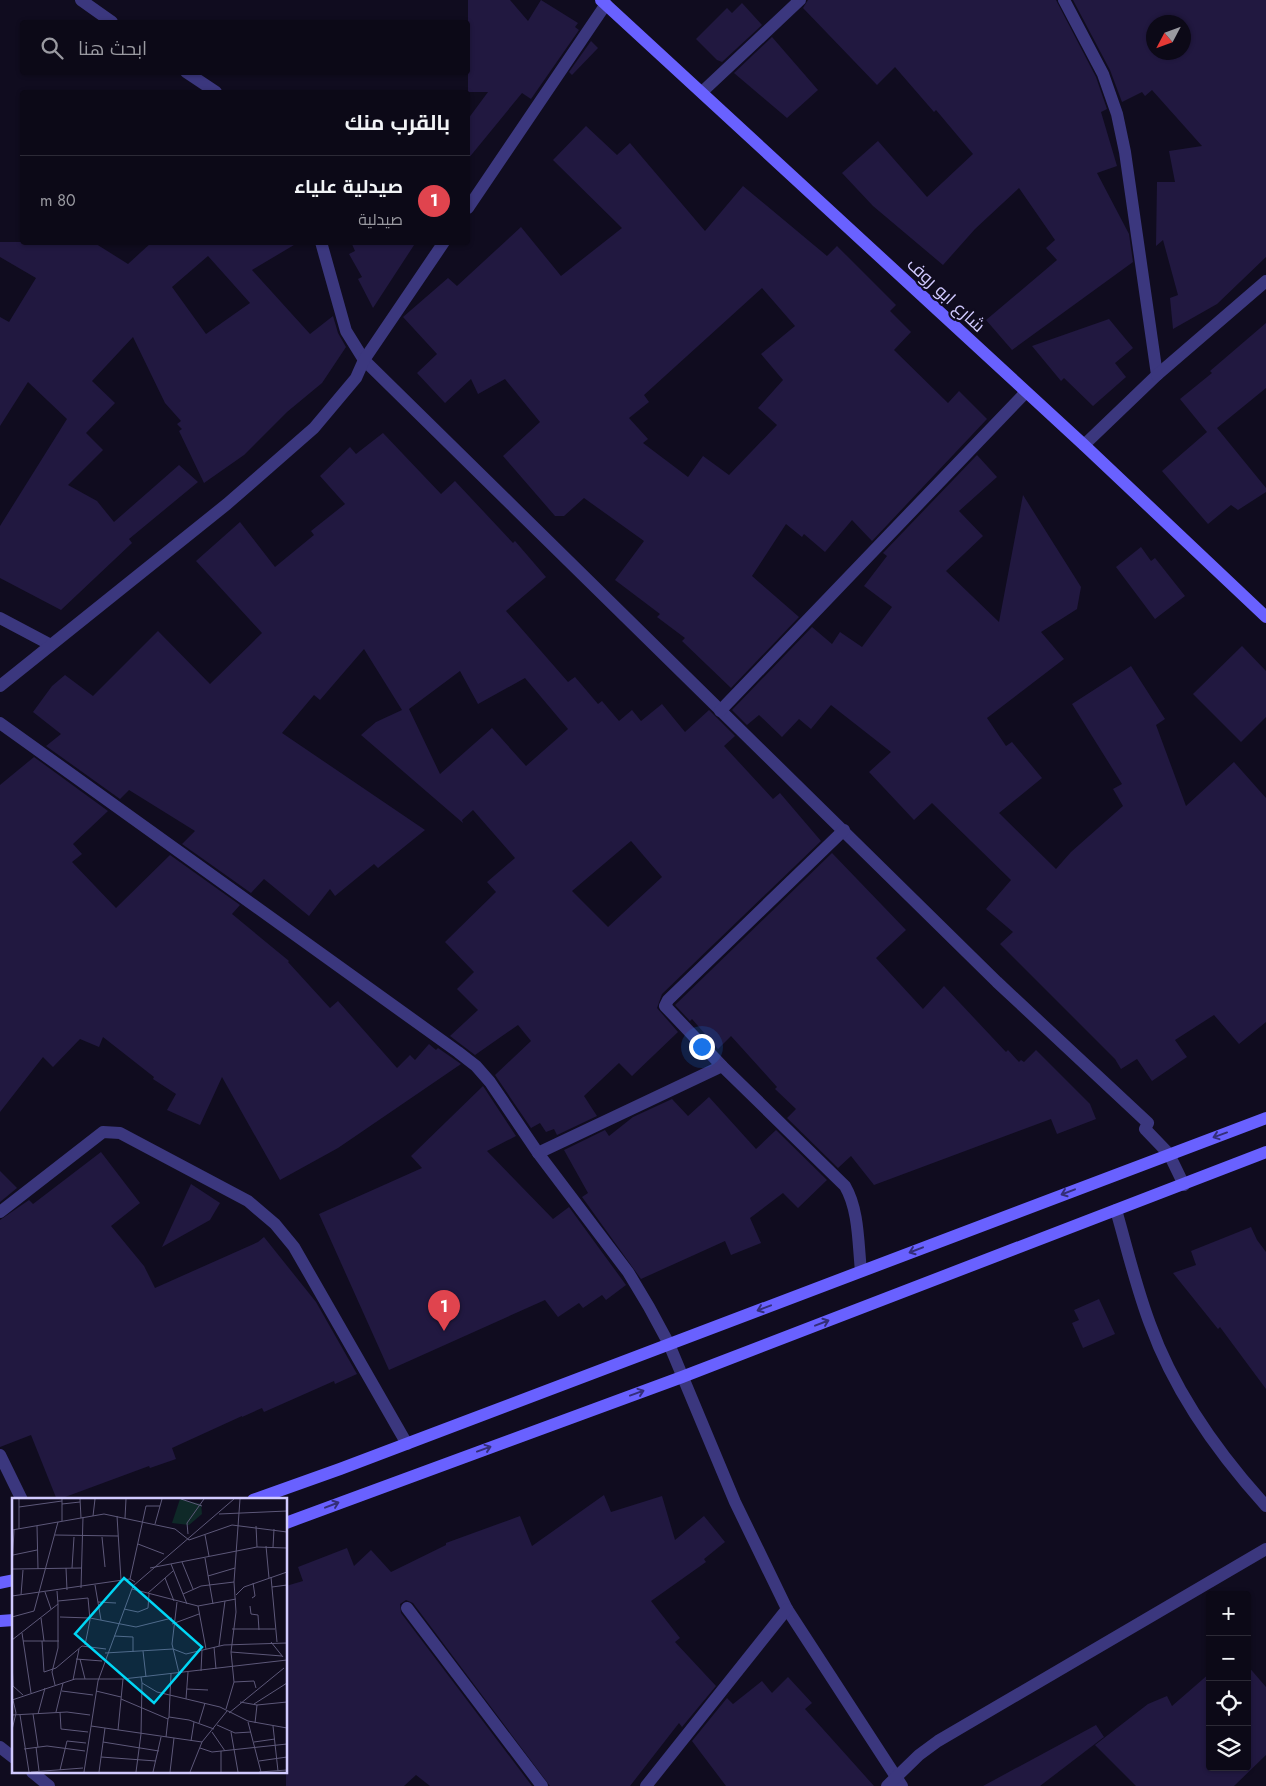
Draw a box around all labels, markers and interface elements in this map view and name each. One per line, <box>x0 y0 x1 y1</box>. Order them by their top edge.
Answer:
north arrow <box>1146 15 1191 60</box>
search box <box>20 20 470 75</box>
icon: search <box>38 34 66 62</box>
text: ابحث هنا <box>78 35 147 62</box>
text: بالقرب منك <box>345 108 450 138</box>
text: صيدلية علياء <box>294 173 403 200</box>
text: 80 m <box>40 189 76 212</box>
text: 1 <box>430 189 438 212</box>
text: صيدلية <box>358 208 403 231</box>
street label: شارع ابو روف <box>901 252 991 338</box>
your location <box>689 1034 715 1060</box>
one-way arrow <box>1213 1131 1228 1140</box>
one-way arrow <box>1061 1188 1076 1197</box>
one-way arrow <box>909 1246 924 1255</box>
pin: 1 <box>428 1290 460 1331</box>
one-way arrow <box>757 1304 773 1313</box>
one-way arrow <box>814 1318 829 1327</box>
one-way arrow <box>629 1388 644 1397</box>
one-way arrow <box>476 1444 492 1453</box>
inset map <box>12 1498 288 1774</box>
one-way arrow <box>324 1500 339 1510</box>
map controls <box>1206 1591 1251 1771</box>
button: + <box>1206 1591 1251 1636</box>
button: − <box>1206 1636 1251 1681</box>
button: locate <box>1206 1681 1251 1726</box>
button: layers <box>1206 1726 1251 1771</box>

